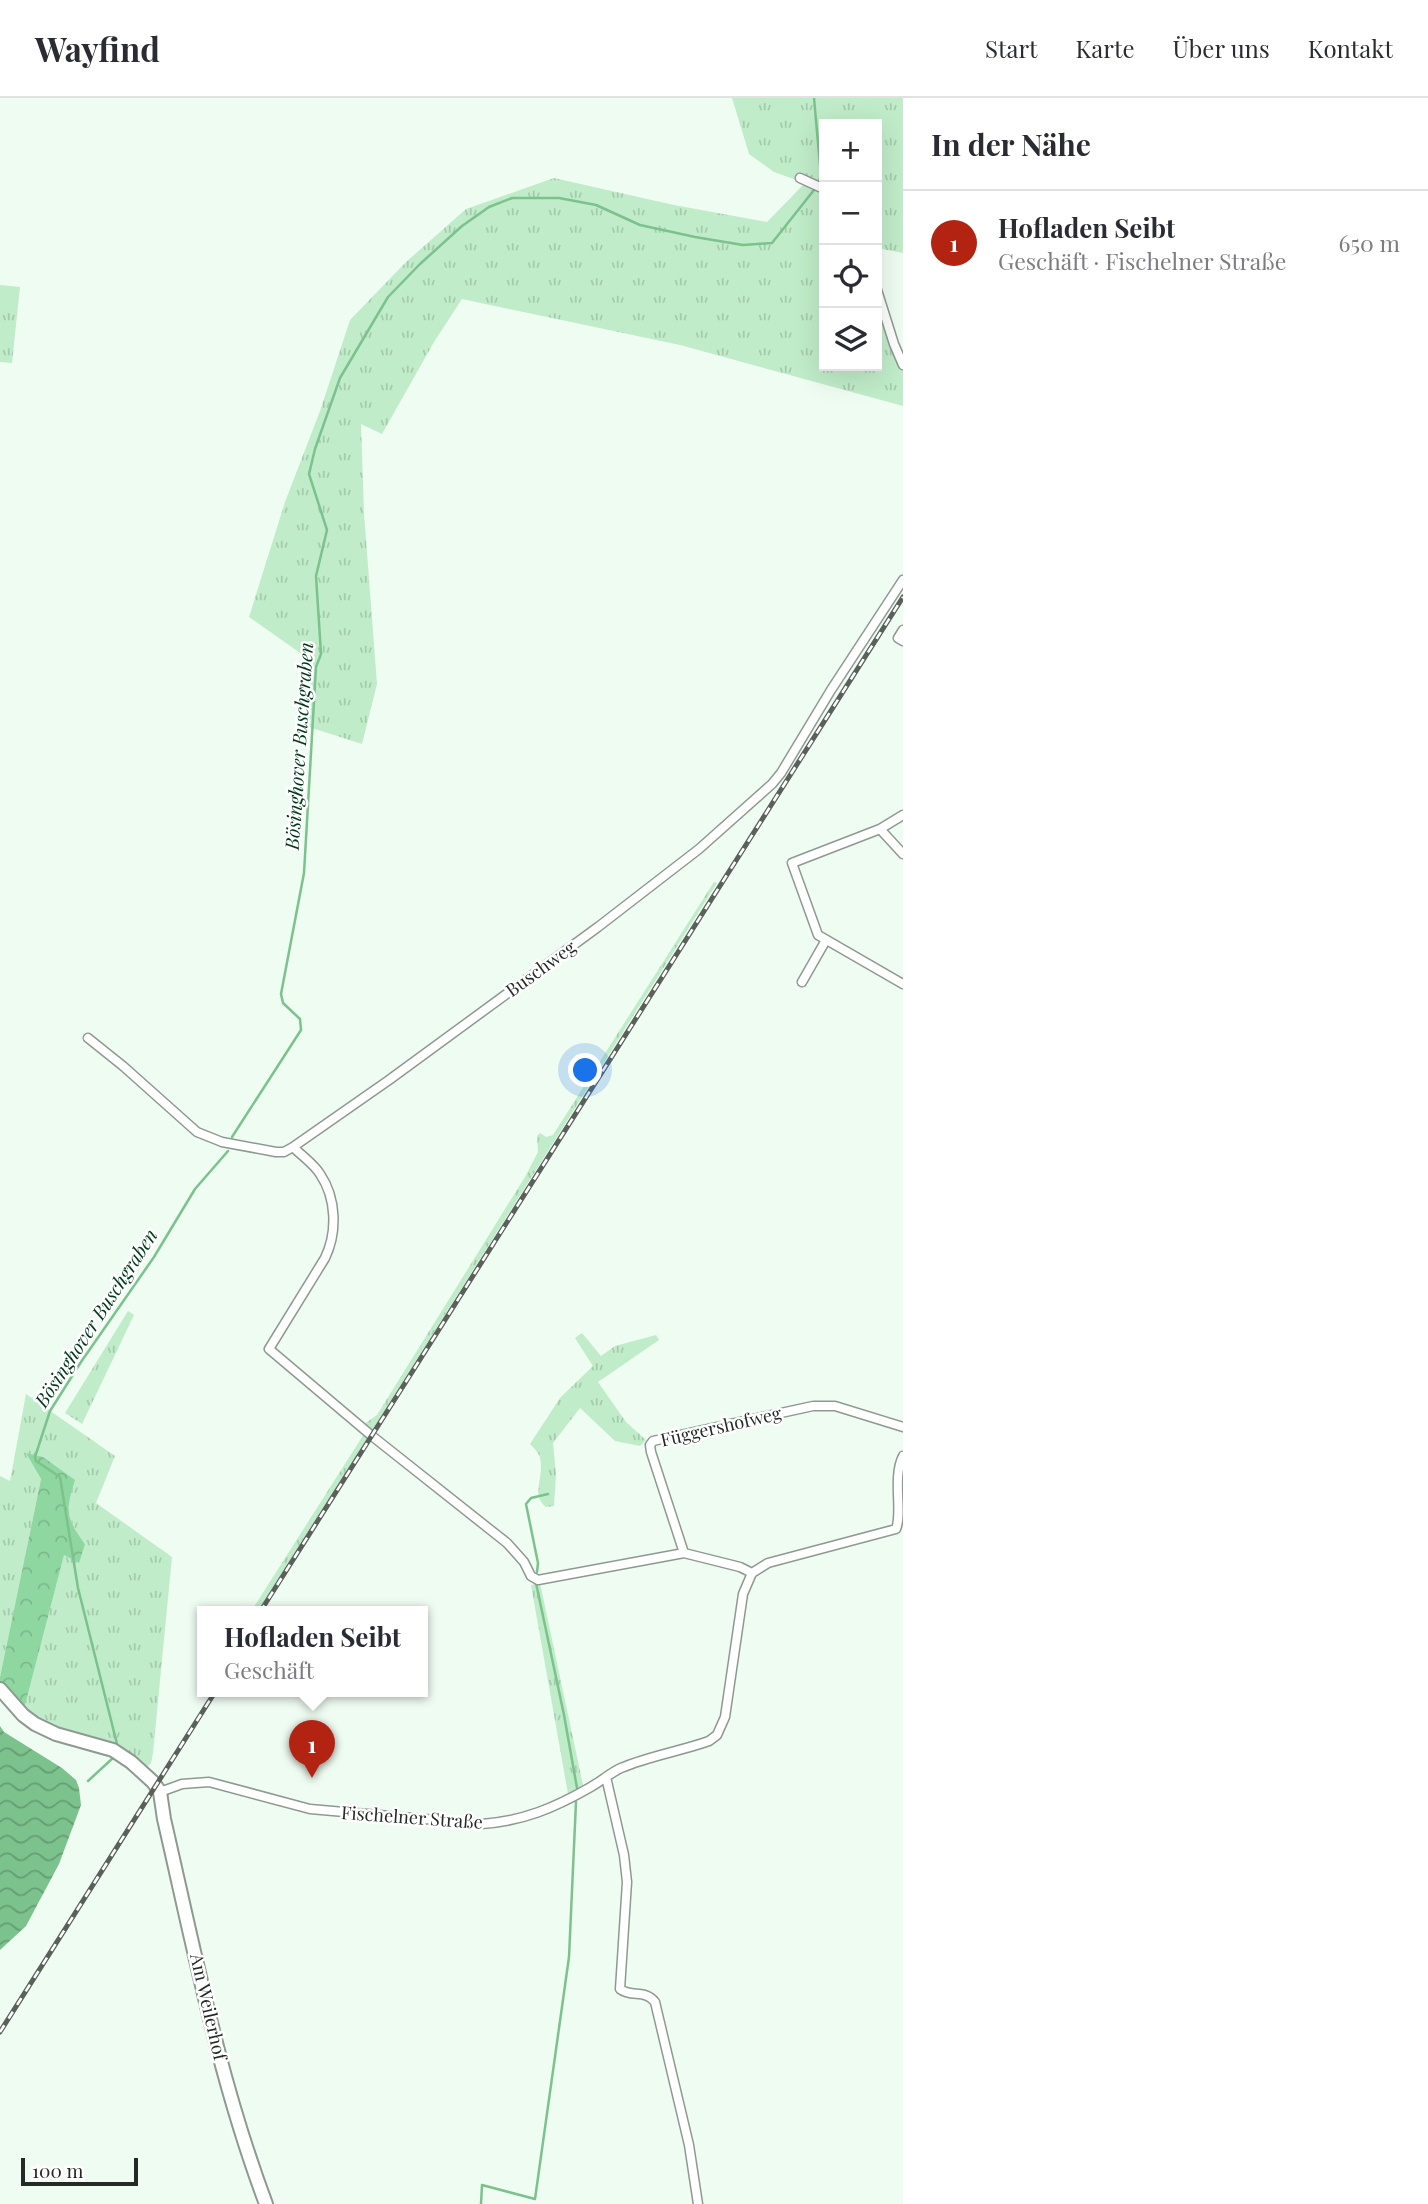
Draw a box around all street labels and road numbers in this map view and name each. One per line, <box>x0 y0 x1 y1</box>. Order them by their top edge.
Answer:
street label: Buschweg <box>501 934 581 1002</box>
street label: Függershofweg <box>658 1400 784 1452</box>
street label: Fischelner Straße <box>340 1800 484 1834</box>
street label: Am Weilerhof <box>185 1950 233 2064</box>

